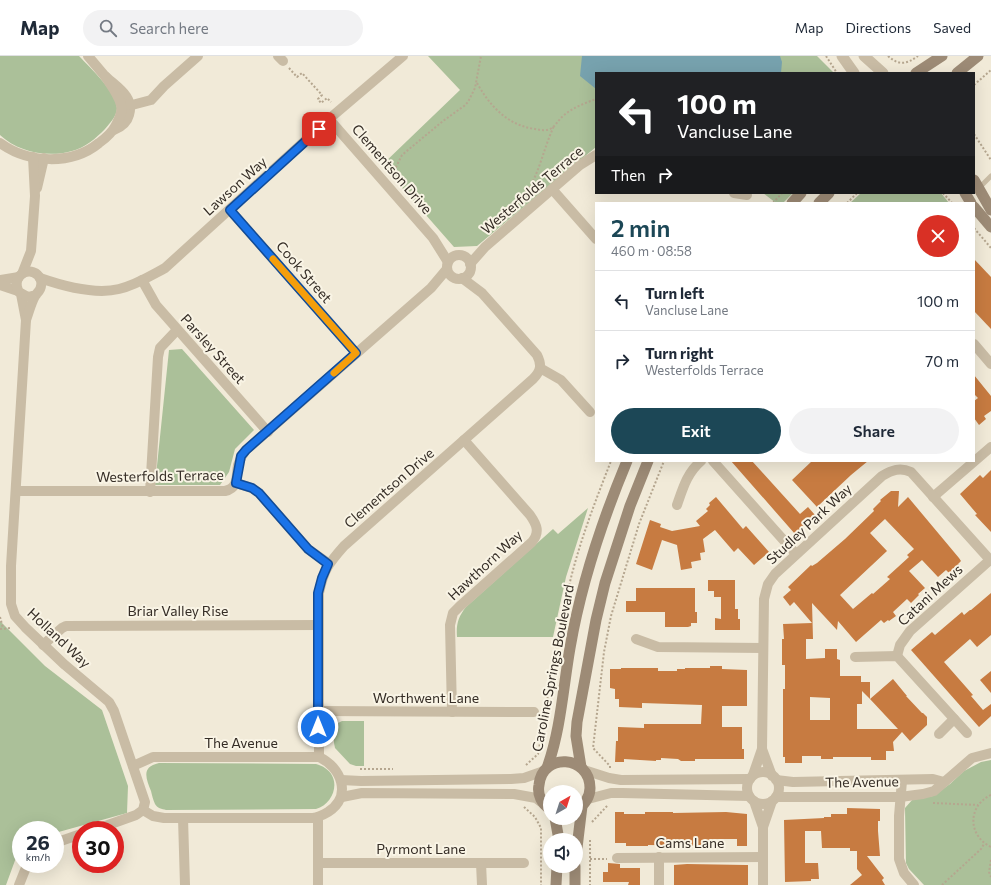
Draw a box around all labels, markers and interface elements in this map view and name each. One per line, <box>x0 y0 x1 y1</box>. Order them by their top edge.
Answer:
search box <box>83 10 363 46</box>
text: Map <box>20 16 59 39</box>
icon: search <box>97 17 119 39</box>
text: Search here <box>129 19 209 37</box>
text: Map <box>795 19 824 36</box>
text: Directions <box>846 19 911 36</box>
text: Saved <box>933 19 971 36</box>
text: 100 m <box>677 86 757 120</box>
icon: left <box>611 88 663 140</box>
pin <box>302 112 336 146</box>
icon: arrive <box>308 118 330 140</box>
street label: Clementson Drive <box>349 120 436 217</box>
text: Vancluse Lane <box>677 120 792 142</box>
street label: Westerfolds Terrace <box>477 142 586 237</box>
street label: Lawson Way <box>199 153 270 219</box>
icon: right <box>654 164 676 186</box>
text: Then <box>611 166 646 184</box>
text: 2 min <box>611 213 670 242</box>
button: close <box>917 215 959 257</box>
street label: Cook Street <box>273 237 336 306</box>
text: 460 m · 08:58 <box>611 243 692 259</box>
text: Turn left <box>645 284 704 302</box>
icon: left <box>611 290 633 312</box>
text: 100 m <box>917 292 959 310</box>
text: Vancluse Lane <box>645 302 728 318</box>
street label: Parsley Street <box>178 310 249 387</box>
text: Turn right <box>645 344 714 362</box>
icon: right <box>611 350 633 372</box>
text: 70 m <box>925 352 959 370</box>
text: Westerfolds Terrace <box>645 362 764 378</box>
button: Exit <box>611 408 781 454</box>
button: Share <box>789 408 959 454</box>
street label: Clementson Drive <box>340 444 437 531</box>
street label: Westerfolds Terrace <box>96 466 224 485</box>
street label: Studley Park Way <box>763 480 855 567</box>
street label: Hawthorn Way <box>444 526 525 603</box>
street label: Catani Mews <box>894 560 966 629</box>
street label: Caroline Springs Boulevard <box>528 583 577 753</box>
street label: Briar Valley Rise <box>128 602 229 619</box>
street label: Holland Way <box>24 604 94 671</box>
street label: Worthwent Lane <box>373 689 479 706</box>
position arrow <box>297 706 339 748</box>
street label: The Avenue <box>204 734 278 751</box>
street label: The Avenue <box>825 772 899 791</box>
north arrow <box>543 785 583 825</box>
map controls <box>543 785 583 873</box>
speed limit sign: 30 <box>72 821 124 873</box>
text: 26 <box>26 830 50 854</box>
button: sound <box>543 833 583 873</box>
street label: Cams Lane <box>656 834 724 851</box>
street label: Pyrmont Lane <box>376 840 466 857</box>
text: km/h <box>26 851 50 863</box>

